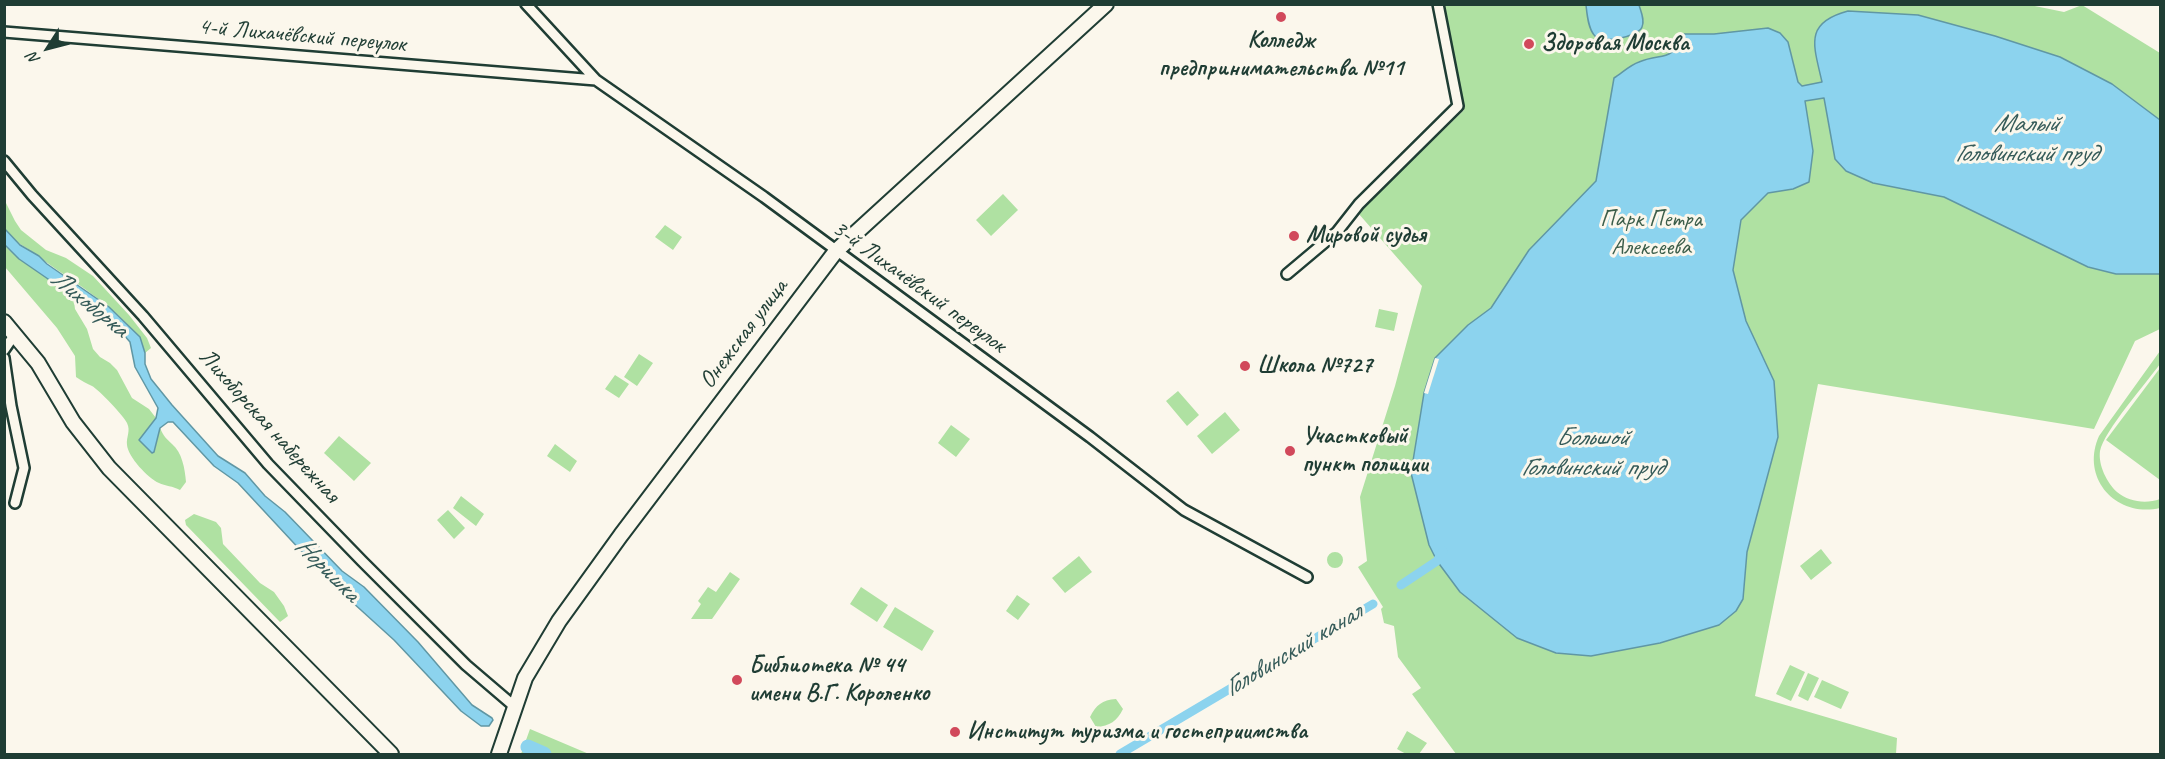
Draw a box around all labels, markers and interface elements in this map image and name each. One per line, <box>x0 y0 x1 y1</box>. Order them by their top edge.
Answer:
marker: Колледж предпринимательства №11 <box>1274 10 1288 24</box>
street label: 4-й Лихачёвский переулок <box>197 13 407 59</box>
north arrow <box>18 18 78 78</box>
place label: Колледж предпринимательства №11 <box>1158 27 1404 83</box>
place label: Здоровая Москва <box>1541 30 1689 58</box>
marker: Здоровая Москва <box>1522 37 1536 51</box>
text: N <box>22 49 44 68</box>
water label: Малый Головинский пруд <box>1955 108 2097 170</box>
park label: Парк Петра Алексеева <box>1600 206 1702 262</box>
street label: 3-й Лихачёвский переулок <box>826 214 1012 360</box>
place label: Мировой судья <box>1306 222 1426 250</box>
marker: Мировой судья <box>1287 229 1301 243</box>
water label: Лихоборка <box>44 263 134 345</box>
street label: Онежская улица <box>694 274 794 394</box>
street label: Лихоборская набережная <box>192 343 346 509</box>
place label: Школа №727 <box>1257 352 1372 380</box>
marker: Школа №727 <box>1238 359 1252 373</box>
water label: Большой Головинский пруд <box>1521 422 1663 484</box>
place label: Участковый пункт полиции <box>1302 423 1428 479</box>
marker: Участковый пункт полиции <box>1283 444 1297 458</box>
water label: Норишка <box>288 531 366 609</box>
water label: Головинский канал <box>1219 598 1367 704</box>
place label: Библиотека № 44 имени В.Г. Короленко <box>749 652 929 708</box>
marker: Библиотека № 44 имени В.Г. Короленко <box>730 673 744 687</box>
place label: Институт туризма и гостеприимства <box>967 718 1307 746</box>
marker: Институт туризма и гостеприимства <box>948 725 962 739</box>

